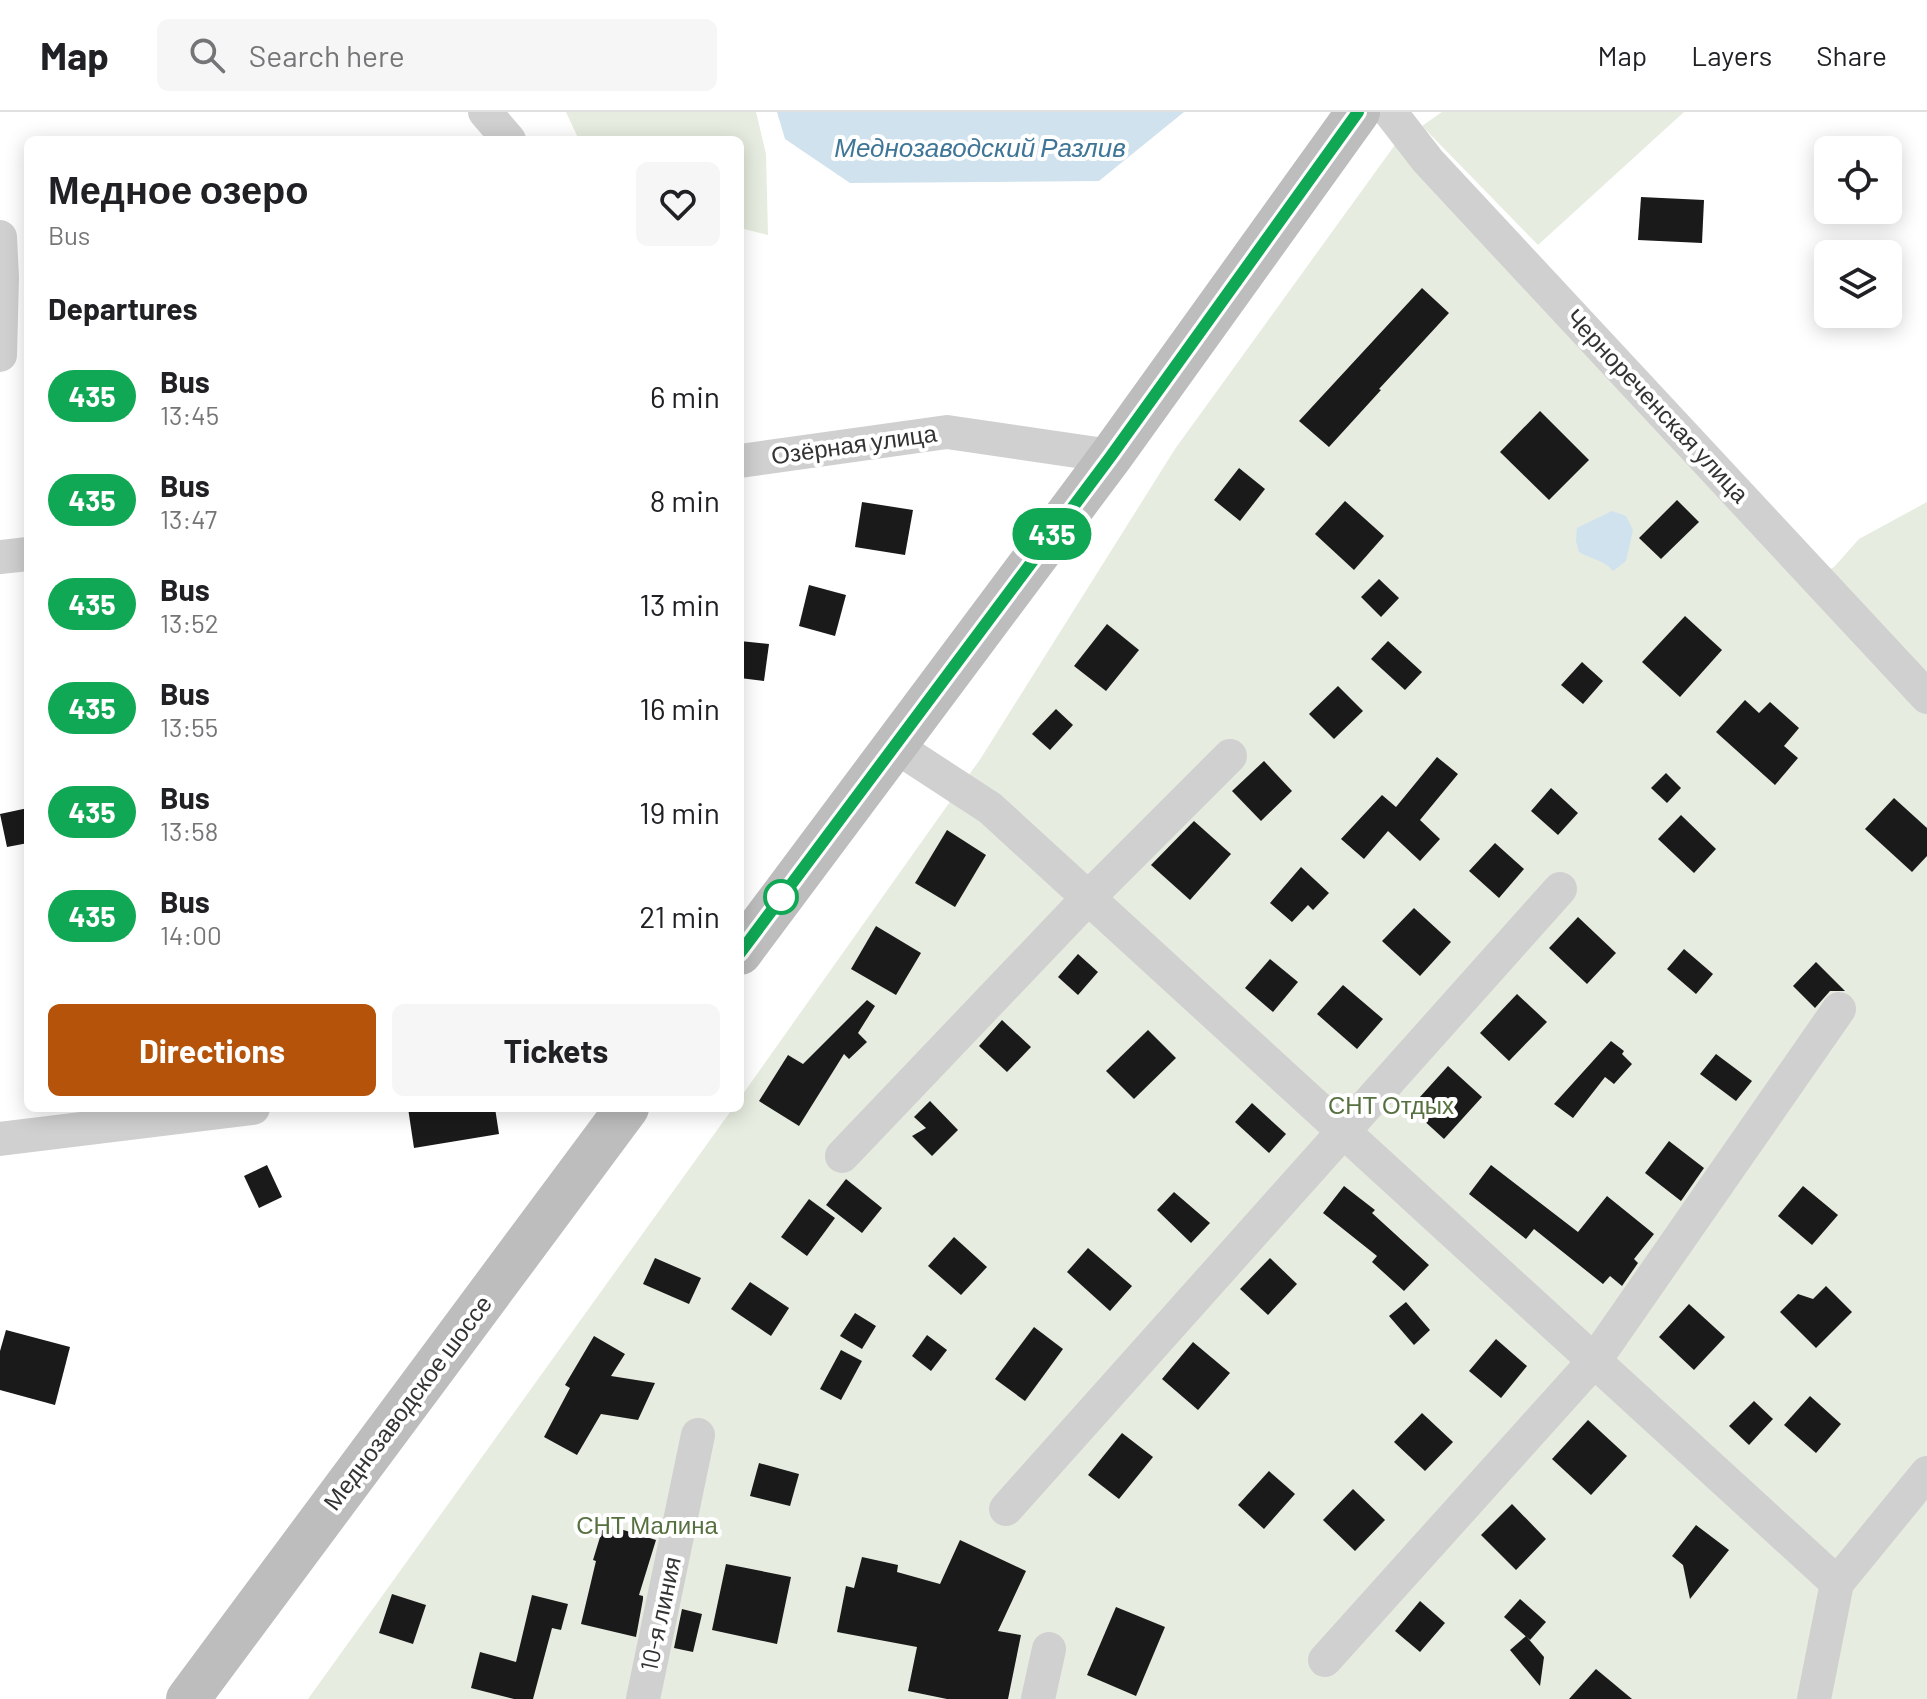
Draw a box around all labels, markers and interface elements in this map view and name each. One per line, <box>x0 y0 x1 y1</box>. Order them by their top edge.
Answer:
search box <box>157 19 717 91</box>
text: Map <box>40 32 109 78</box>
icon: search <box>185 33 229 77</box>
text: Search here <box>249 37 405 73</box>
text: Map <box>1597 38 1647 72</box>
text: Layers <box>1691 38 1772 72</box>
text: Share <box>1816 38 1887 72</box>
water label: Меднозаводский Разлив <box>834 131 1126 162</box>
map controls <box>1814 136 1902 328</box>
button: locate <box>1814 136 1902 224</box>
button: heart <box>636 162 720 246</box>
text: Медное озеро <box>48 166 308 212</box>
text: Bus <box>48 219 90 250</box>
button: layers <box>1814 240 1902 328</box>
text: Departures <box>48 290 198 326</box>
street label: Чернореченская улица <box>1561 302 1756 508</box>
text: Bus <box>160 363 210 399</box>
text: 6 min <box>650 378 720 414</box>
text: 435 <box>68 379 116 413</box>
text: 13:45 <box>160 399 219 430</box>
street label: Озёрная улица <box>769 417 939 469</box>
text: Bus <box>160 467 210 503</box>
text: 8 min <box>650 482 720 518</box>
text: 435 <box>68 483 116 517</box>
text: 13:47 <box>160 503 217 534</box>
line badge: 435 <box>1006 508 1098 560</box>
text: 435 <box>1028 517 1076 551</box>
text: Bus <box>160 571 210 607</box>
text: 13 min <box>639 586 720 622</box>
text: 435 <box>68 587 116 621</box>
text: 13:52 <box>160 607 219 638</box>
text: Bus <box>160 675 210 711</box>
text: 16 min <box>639 690 720 726</box>
text: 435 <box>68 691 116 725</box>
text: 13:55 <box>160 711 218 742</box>
text: Bus <box>160 779 210 815</box>
text: 19 min <box>639 794 720 830</box>
text: 435 <box>68 795 116 829</box>
text: 13:58 <box>160 815 218 846</box>
unlabelled marker <box>764 880 798 914</box>
text: Bus <box>160 883 210 919</box>
text: 21 min <box>639 898 720 934</box>
text: 435 <box>68 899 116 933</box>
text: 14:00 <box>160 919 222 950</box>
button: Directions <box>48 1004 376 1096</box>
button: Tickets <box>392 1004 720 1096</box>
park label: СНТ Отдых <box>1328 1090 1454 1119</box>
street label: Меднозаводское шоссе <box>317 1289 497 1515</box>
park label: СНТ Малина <box>576 1510 719 1539</box>
street label: 10-я линия <box>633 1554 686 1674</box>

